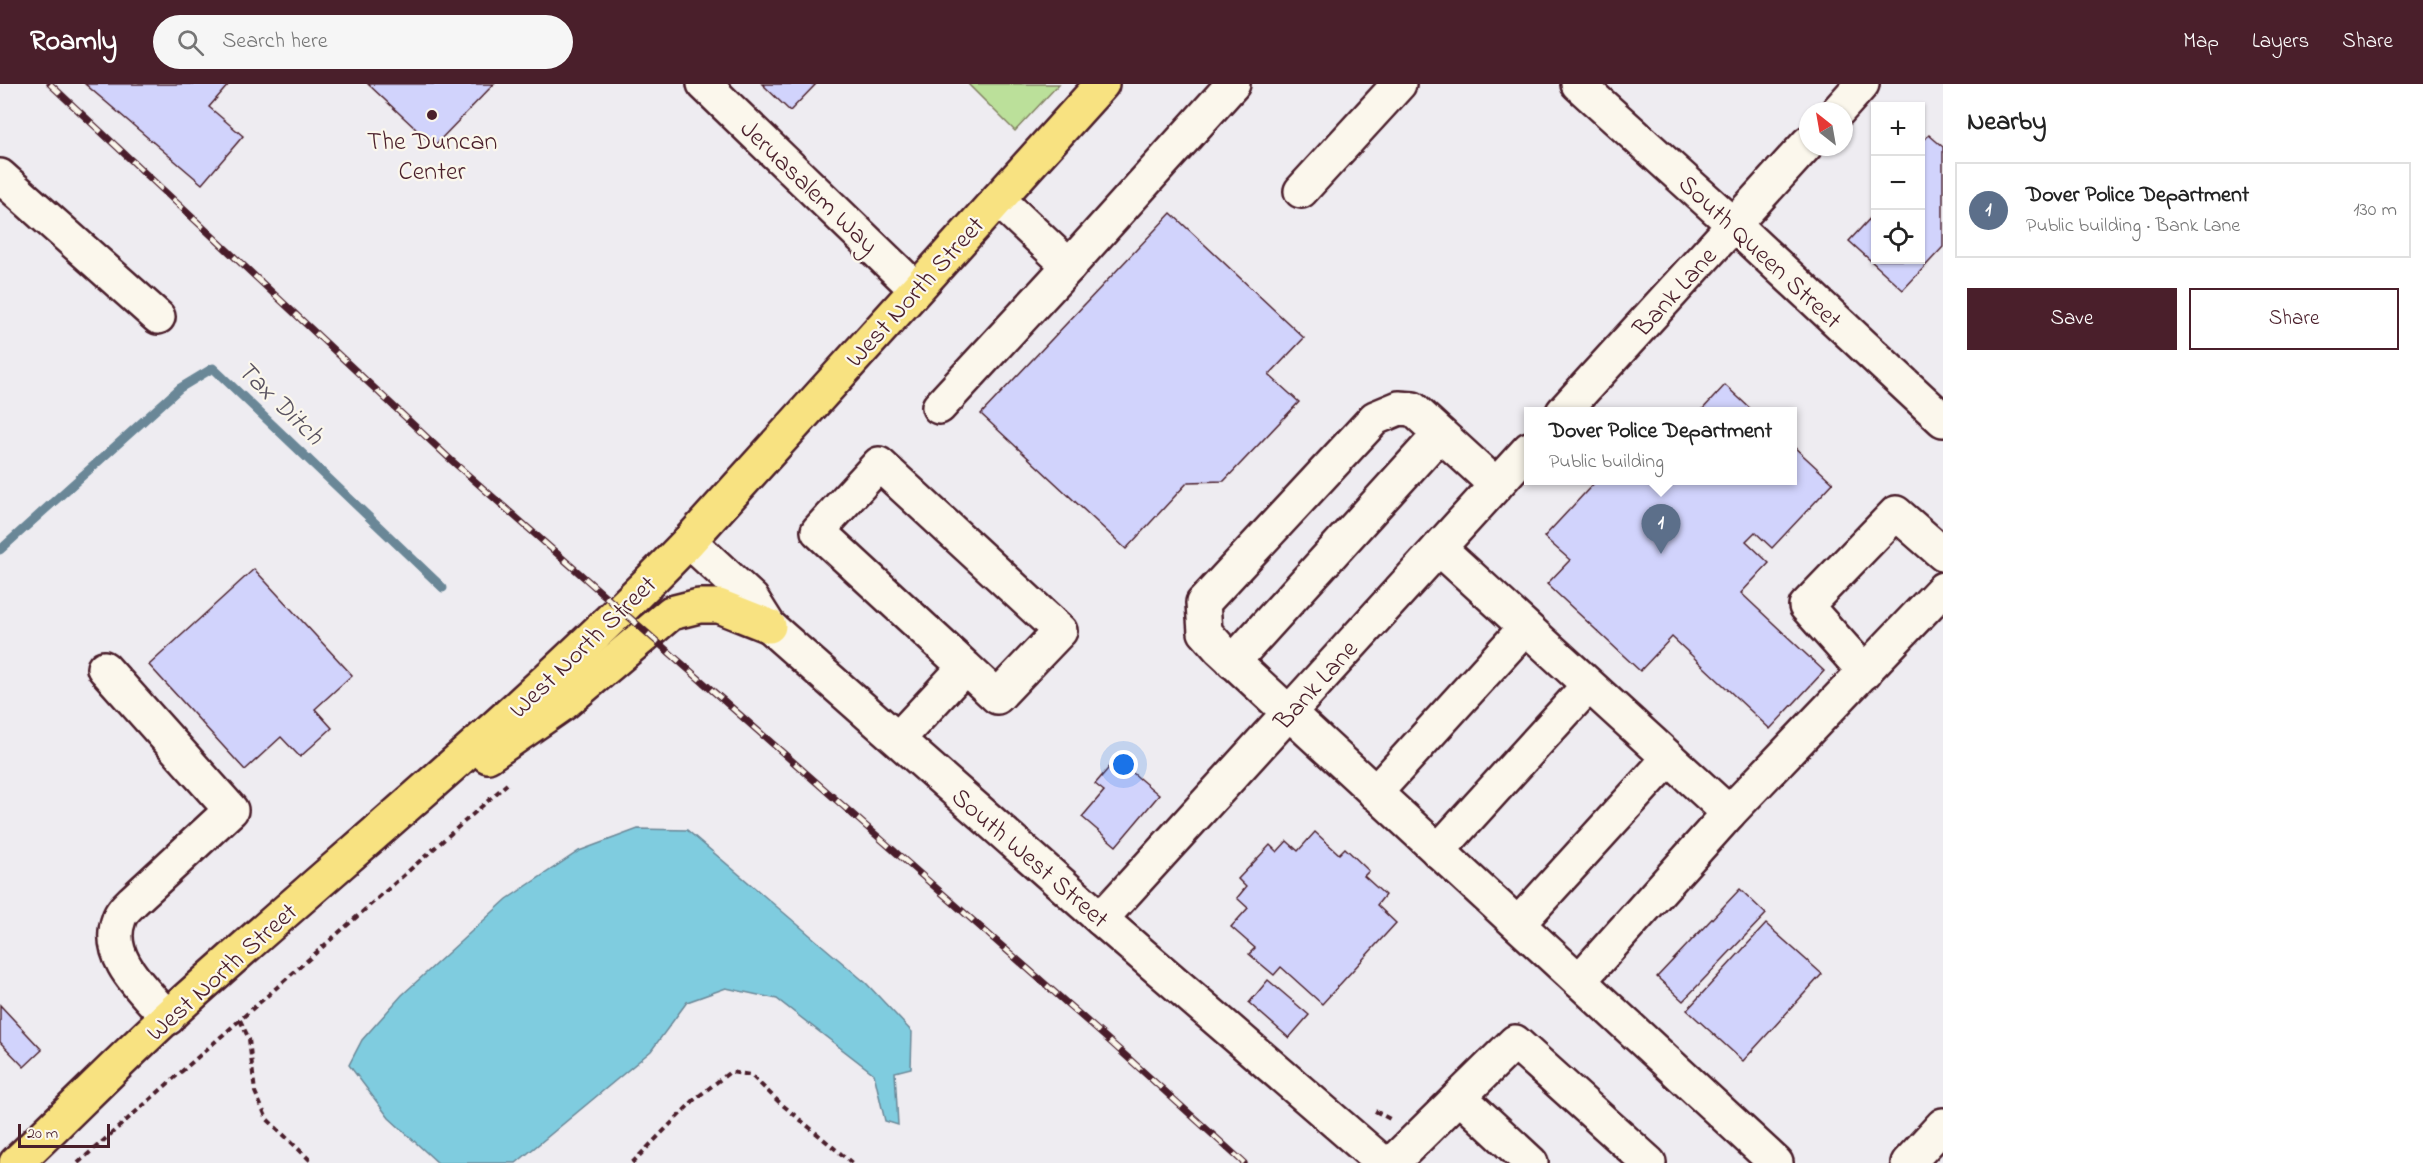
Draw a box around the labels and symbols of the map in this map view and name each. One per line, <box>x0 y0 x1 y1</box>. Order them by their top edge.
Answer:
north arrow <box>1799 102 1853 156</box>
marker: The Duncan Center <box>425 108 439 122</box>
street label: Jeruasalem Way <box>730 112 886 264</box>
place label: The Duncan Center <box>367 124 497 192</box>
street label: South Queen Street <box>1668 167 1850 340</box>
street label: West North Street <box>838 209 995 377</box>
street label: Bank Lane <box>1625 239 1728 347</box>
water label: Tax Ditch <box>227 352 332 456</box>
pin: 1 <box>1642 504 1680 554</box>
street label: West North Street <box>502 567 667 729</box>
street label: Bank Lane <box>1266 632 1369 740</box>
your location <box>1109 750 1138 779</box>
street label: South West Street <box>942 780 1117 939</box>
street label: West North Street <box>139 895 307 1052</box>
scale bar <box>18 1121 110 1148</box>

